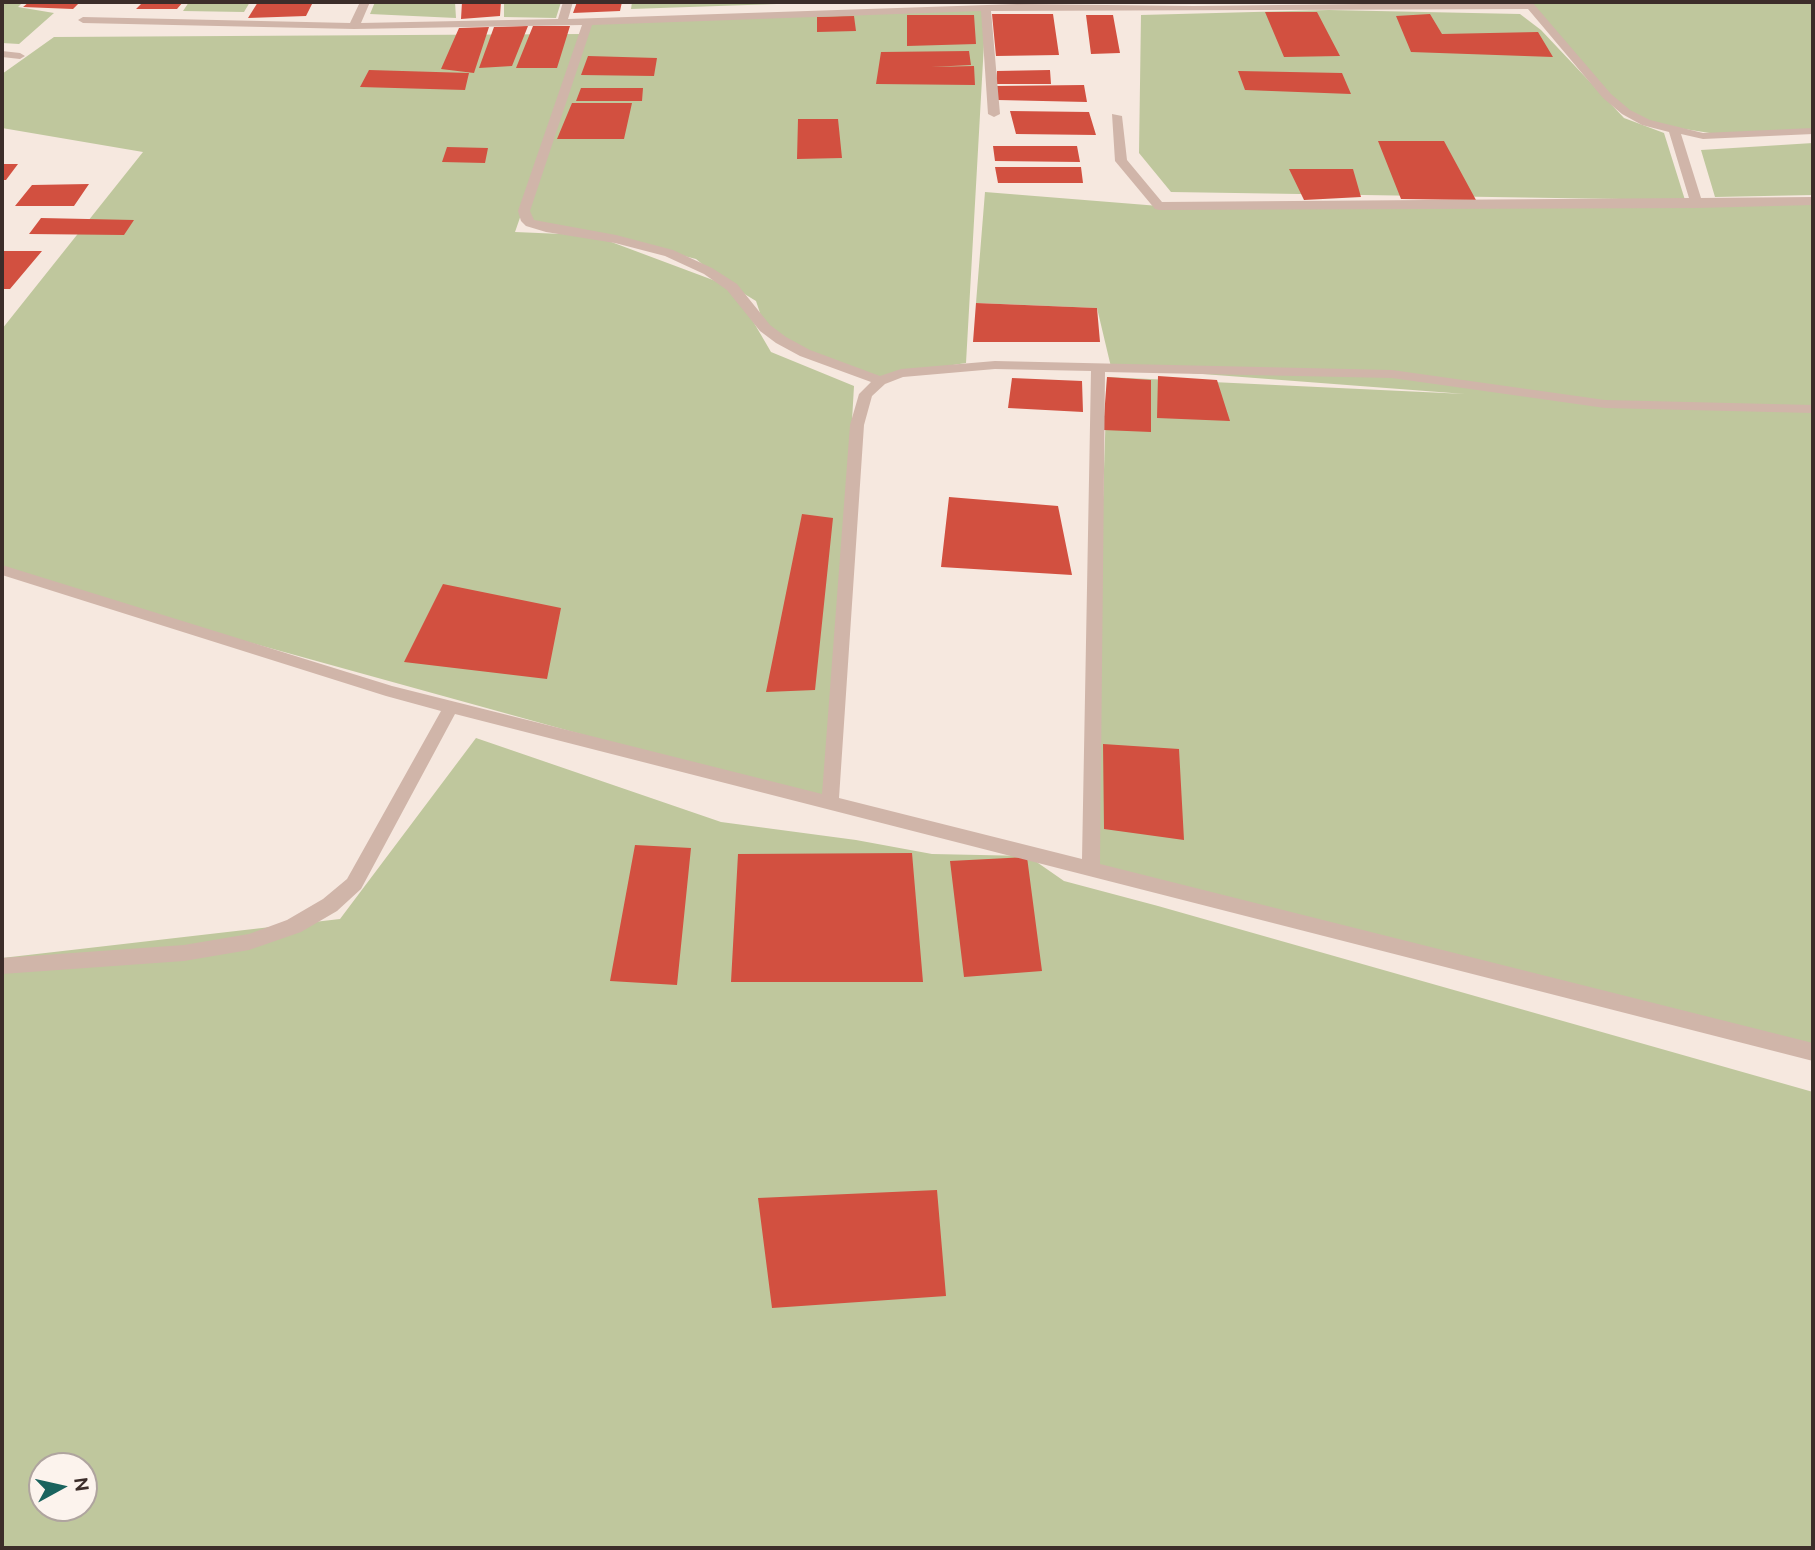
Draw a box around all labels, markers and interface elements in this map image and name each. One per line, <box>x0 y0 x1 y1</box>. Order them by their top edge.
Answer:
north arrow <box>28 1452 98 1522</box>
text: N <box>70 1476 94 1493</box>

